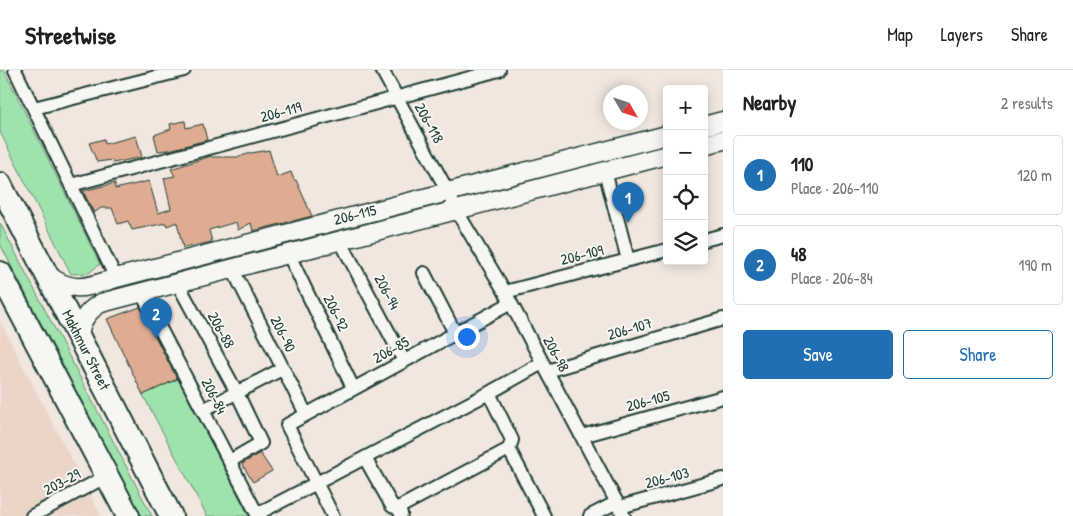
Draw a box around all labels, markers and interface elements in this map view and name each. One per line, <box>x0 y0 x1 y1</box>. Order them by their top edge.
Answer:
text: Streetwise <box>25 19 116 51</box>
text: Map <box>887 22 913 47</box>
text: Layers <box>941 22 983 47</box>
text: Share <box>1011 22 1048 47</box>
north arrow <box>603 85 648 130</box>
map controls <box>663 85 708 265</box>
button: + <box>663 85 708 130</box>
text: Nearby <box>743 88 796 117</box>
text: 2 results <box>1001 92 1053 114</box>
street label: 206-119 <box>258 96 304 127</box>
street label: 206-118 <box>410 99 449 147</box>
button: − <box>663 130 708 175</box>
text: 110 <box>791 151 813 177</box>
text: 1 <box>757 164 763 186</box>
text: 120 m <box>1017 164 1052 186</box>
button: locate <box>663 175 708 220</box>
text: Place · 206-110 <box>791 177 879 199</box>
pin: 1 <box>612 182 644 223</box>
street label: 206-115 <box>331 199 379 230</box>
button: layers <box>663 220 708 265</box>
street label: 206-109 <box>558 239 606 270</box>
text: 48 <box>791 241 806 267</box>
text: 2 <box>756 254 764 276</box>
text: 190 m <box>1019 254 1052 276</box>
text: Place · 206-84 <box>791 267 873 289</box>
street label: 206-94 <box>370 271 406 313</box>
street label: 206-92 <box>319 291 354 335</box>
pin: 2 <box>140 298 172 339</box>
street label: Makhmur Street <box>57 306 116 394</box>
street label: 206-88 <box>203 308 240 352</box>
street label: 206-90 <box>265 312 302 356</box>
street label: 206-107 <box>605 312 655 345</box>
your location <box>454 324 480 350</box>
button: Save <box>743 330 893 379</box>
button: Share <box>903 330 1053 379</box>
street label: 206-85 <box>369 331 413 368</box>
street label: 206-98 <box>538 332 575 375</box>
street label: 206-84 <box>196 374 233 418</box>
street label: 206-105 <box>624 384 673 416</box>
street label: 206-103 <box>643 462 691 493</box>
street label: 203-29 <box>40 463 84 500</box>

